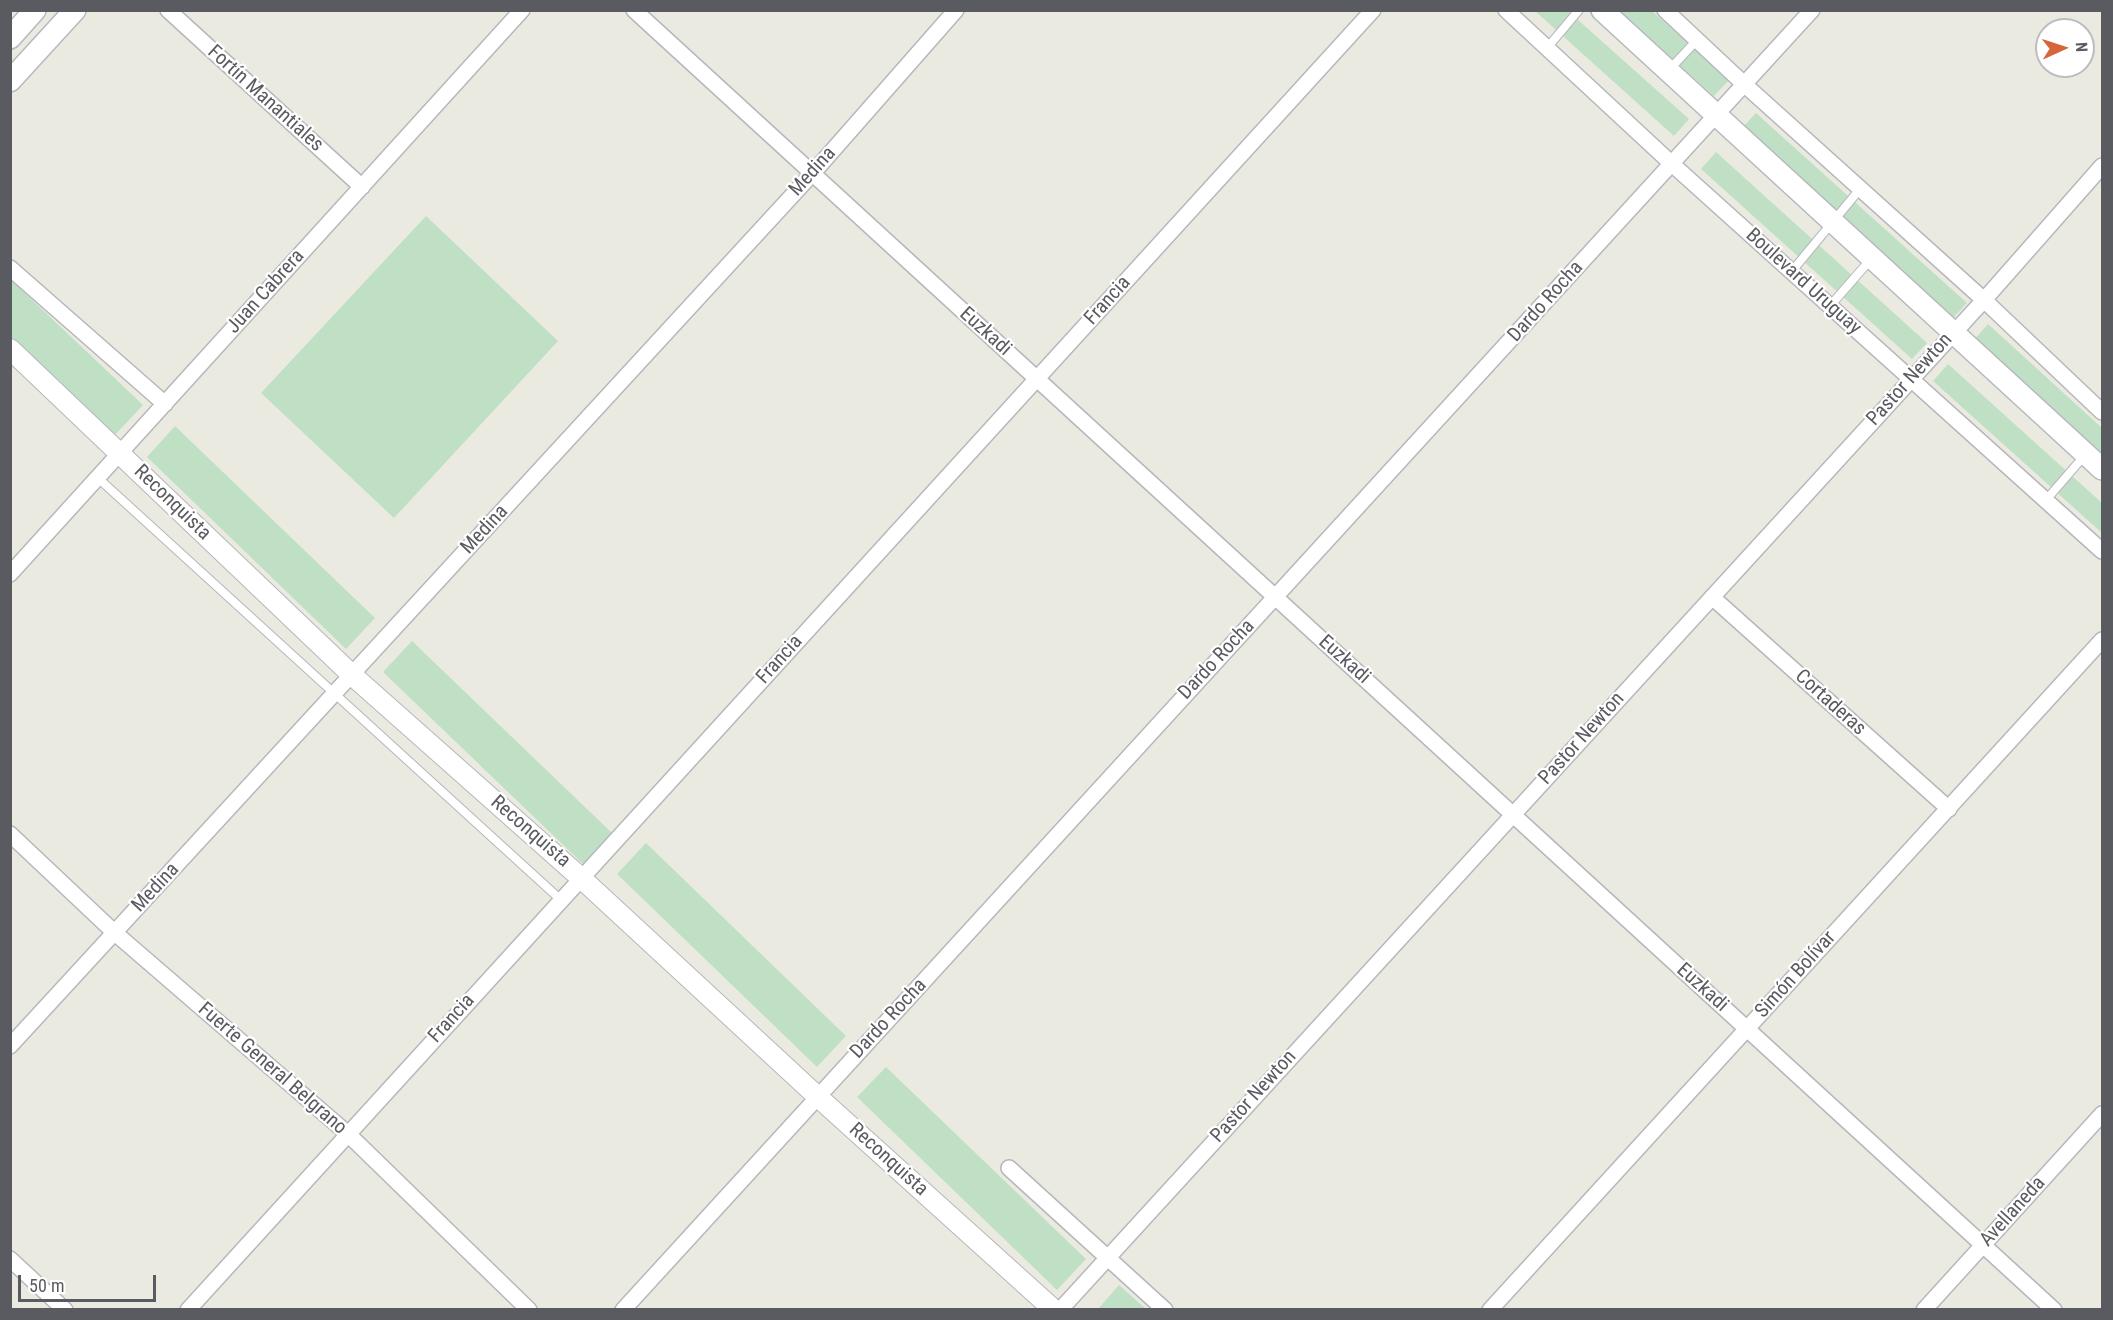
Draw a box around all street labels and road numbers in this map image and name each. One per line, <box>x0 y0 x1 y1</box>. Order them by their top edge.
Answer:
street label: Fortín Manantiales <box>202 41 328 157</box>
street label: Medina <box>785 142 841 202</box>
street label: Boulevard Uruguay <box>1740 224 1866 340</box>
street label: Juan Cabrera <box>222 245 310 339</box>
street label: Dardo Rocha <box>1503 257 1589 347</box>
street label: Francia <box>1080 272 1136 330</box>
street label: Euzkadi <box>954 303 1016 361</box>
street label: Pastor Newton <box>1862 329 1958 431</box>
street label: Reconquista <box>128 460 216 546</box>
street label: Medina <box>456 501 514 559</box>
street label: Dardo Rocha <box>1174 615 1260 705</box>
street label: Francia <box>752 631 808 689</box>
street label: Euzkadi <box>1313 631 1375 689</box>
street label: Cortaderas <box>1790 665 1870 741</box>
street label: Pastor Newton <box>1534 688 1630 790</box>
street label: Reconquista <box>485 791 575 873</box>
street label: Medina <box>127 859 185 917</box>
street label: Simón Bolívar <box>1751 927 1841 1023</box>
street label: Euzkadi <box>1671 959 1733 1017</box>
street label: Dardo Rocha <box>846 974 932 1064</box>
street label: Francia <box>424 990 480 1048</box>
street label: Fuerte General Belgrano <box>193 998 351 1140</box>
street label: Pastor Newton <box>1206 1046 1302 1148</box>
street label: Reconquista <box>844 1118 932 1202</box>
street label: Avellaneda <box>1975 1172 2051 1252</box>

